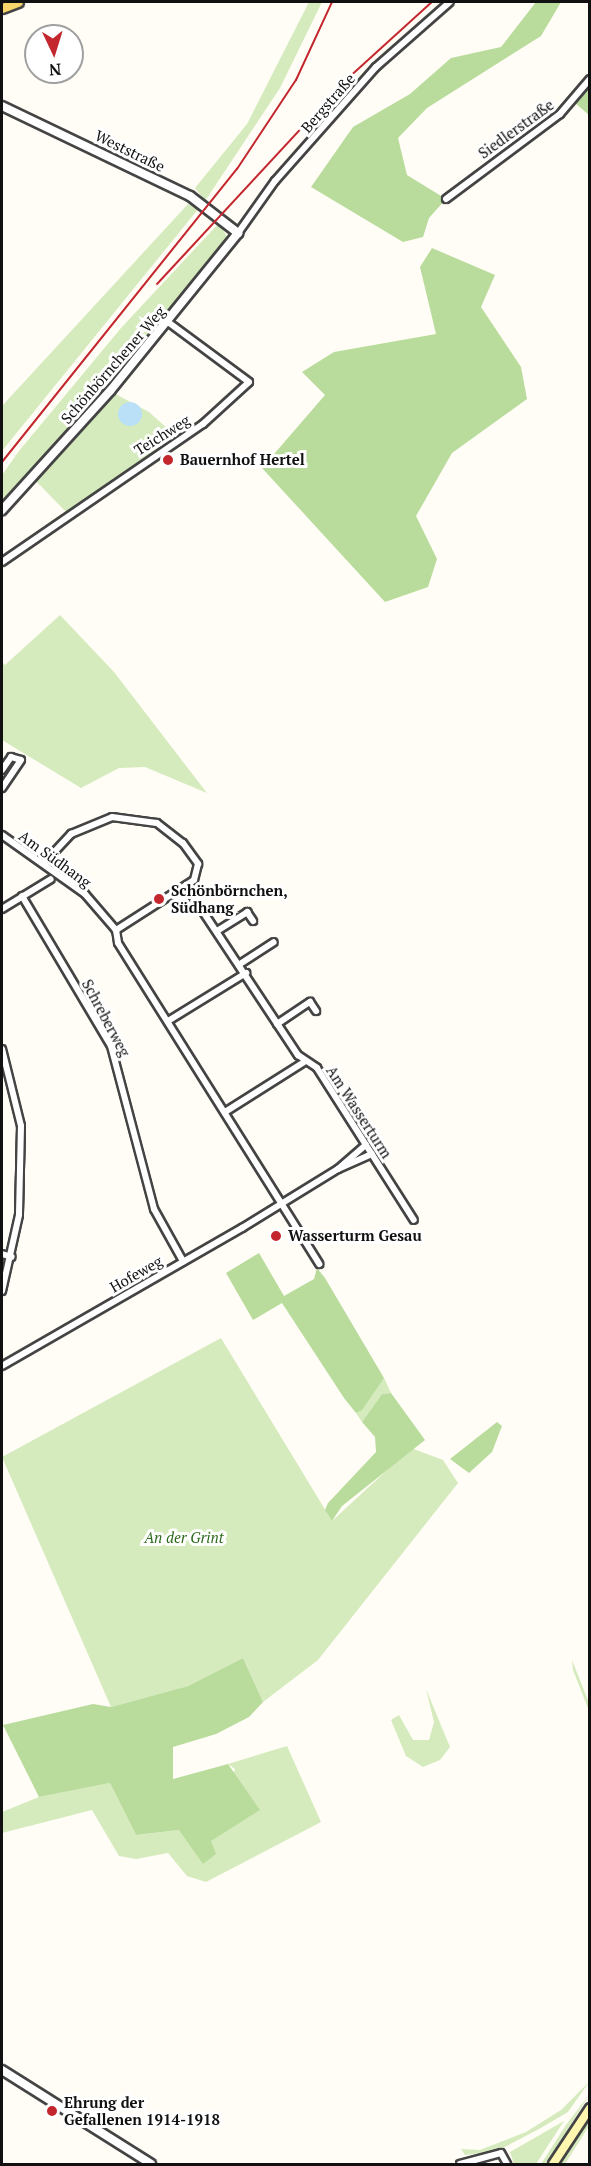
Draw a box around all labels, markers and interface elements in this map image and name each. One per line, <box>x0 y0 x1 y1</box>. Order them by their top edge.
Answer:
north arrow <box>24 24 84 84</box>
text: N <box>48 59 62 81</box>
street label: Bergstraße <box>297 70 359 136</box>
street label: Siedlerstraße <box>475 96 557 162</box>
street label: Weststraße <box>92 126 168 176</box>
street label: Schönbörnchener Weg <box>57 303 169 427</box>
street label: Teichweg <box>131 411 193 459</box>
place label: Bauernhof Hertel <box>180 451 305 469</box>
marker: Bauernhof Hertel <box>161 453 175 467</box>
street label: Am Südhang <box>15 827 95 891</box>
place label: Schönbörnchen, Südhang <box>171 881 288 916</box>
marker: Schönbörnchen, Südhang <box>152 892 166 906</box>
street label: Schreberweg <box>78 976 134 1060</box>
street label: Am Wasserturm <box>322 1062 396 1162</box>
place label: Wasserturm Gesau <box>288 1227 422 1245</box>
marker: Wasserturm Gesau <box>269 1229 283 1243</box>
street label: Hofeweg <box>106 1252 166 1296</box>
park label: An der Grint <box>144 1529 224 1547</box>
place label: Ehrung der Gefallenen 1914-1918 <box>64 2093 220 2128</box>
marker: Ehrung der Gefallenen 1914-1918 <box>45 2104 59 2118</box>

